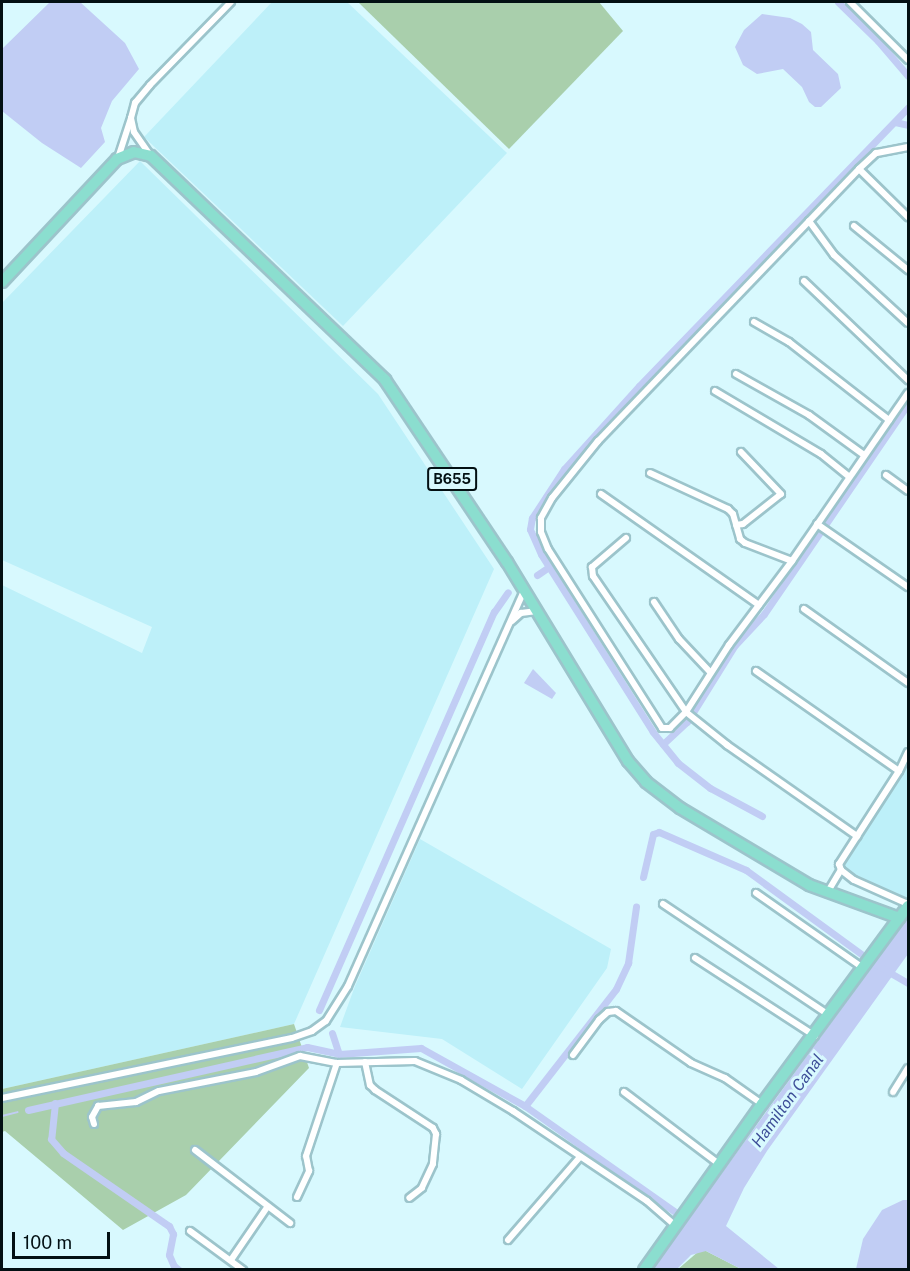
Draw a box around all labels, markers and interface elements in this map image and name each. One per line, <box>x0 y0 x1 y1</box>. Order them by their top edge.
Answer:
road number: B655 <box>426 468 478 490</box>
water label: Hamilton Canal <box>748 1051 828 1151</box>
scale bar <box>15 1220 112 1258</box>
text: 100 m <box>23 1232 72 1253</box>

